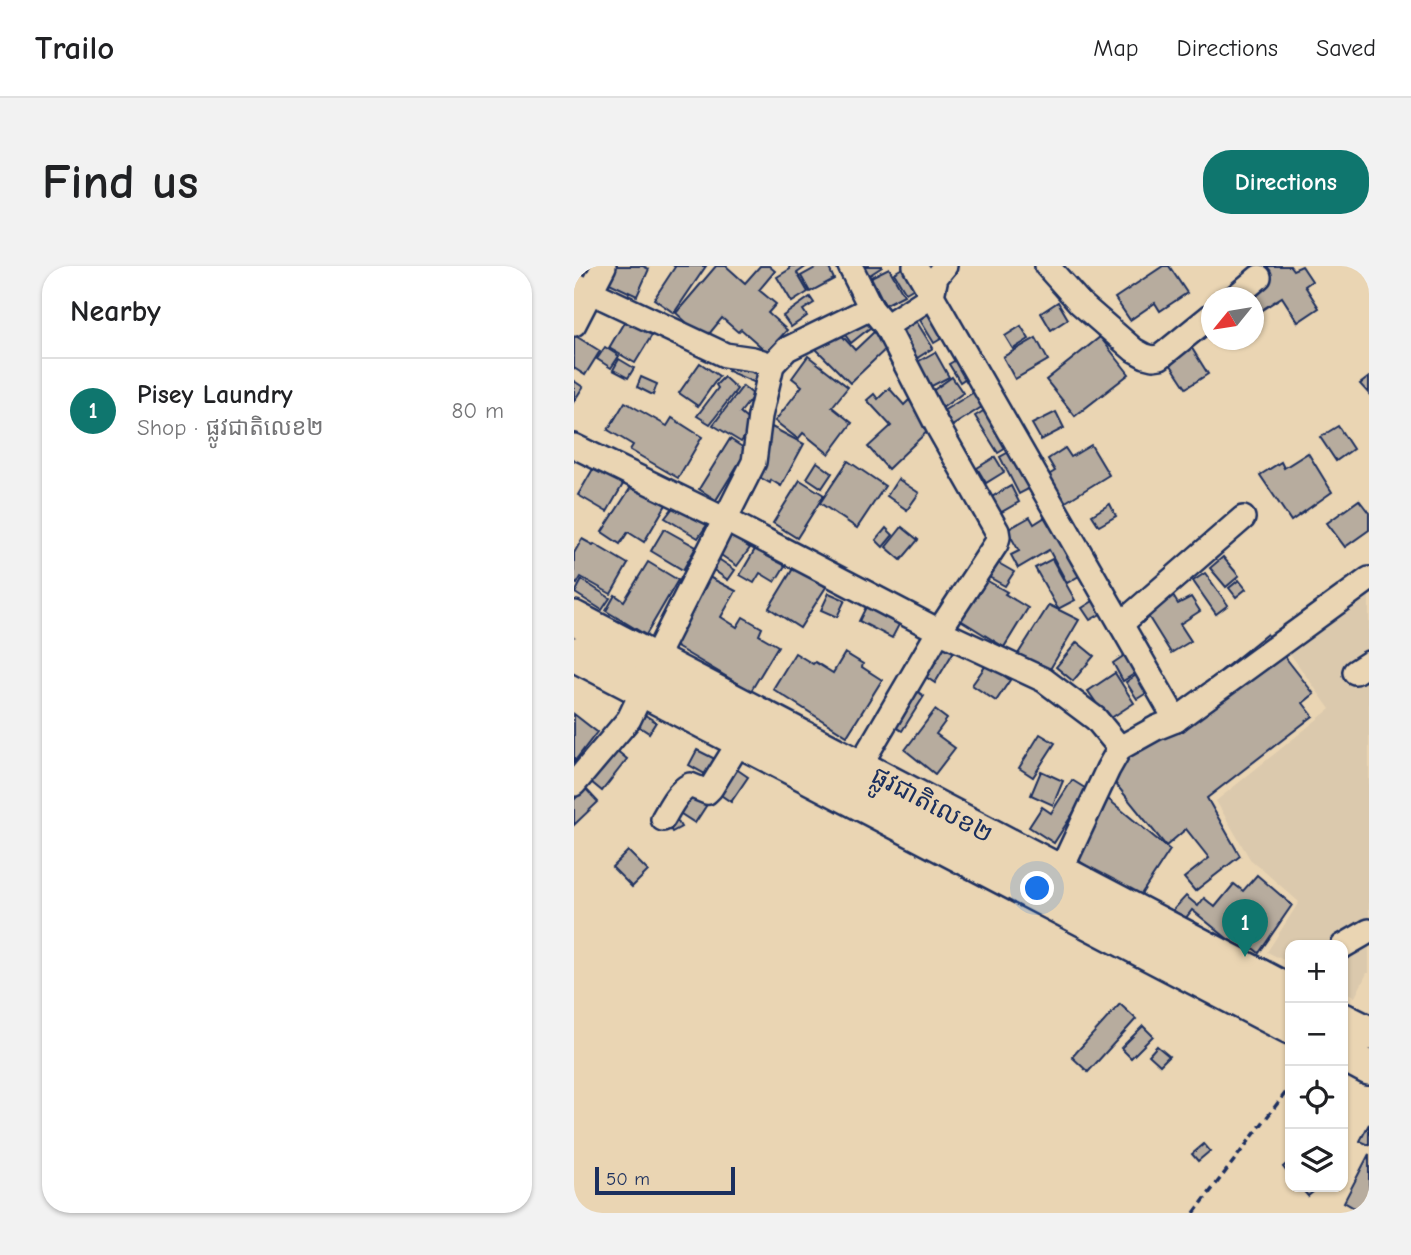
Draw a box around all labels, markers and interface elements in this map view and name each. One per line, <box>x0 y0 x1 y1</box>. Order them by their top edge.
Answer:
text: Trailo <box>35 29 114 67</box>
text: Map <box>1093 34 1139 62</box>
text: Directions <box>1177 34 1278 62</box>
text: Saved <box>1316 34 1376 62</box>
button: Directions <box>1203 150 1369 214</box>
text: Find us <box>42 154 198 210</box>
north arrow <box>1201 287 1264 350</box>
text: Nearby <box>70 294 161 329</box>
text: Pisey Laundry <box>137 380 293 410</box>
text: 1 <box>88 397 98 424</box>
text: 80 m <box>451 397 504 424</box>
text: Shop · ផ្លូវជាតិលេខ២ <box>137 414 324 441</box>
street label: ផ្លូវជាតិលេខ២ <box>863 760 998 856</box>
your location <box>1020 871 1054 905</box>
pin: 1 <box>1222 899 1268 957</box>
map controls <box>1285 940 1348 1192</box>
button: + <box>1285 940 1348 1003</box>
button: − <box>1285 1003 1348 1066</box>
button: locate <box>1285 1066 1348 1129</box>
button: layers <box>1285 1129 1348 1192</box>
scale bar <box>595 1164 735 1196</box>
text: 50 m <box>606 1168 650 1190</box>

